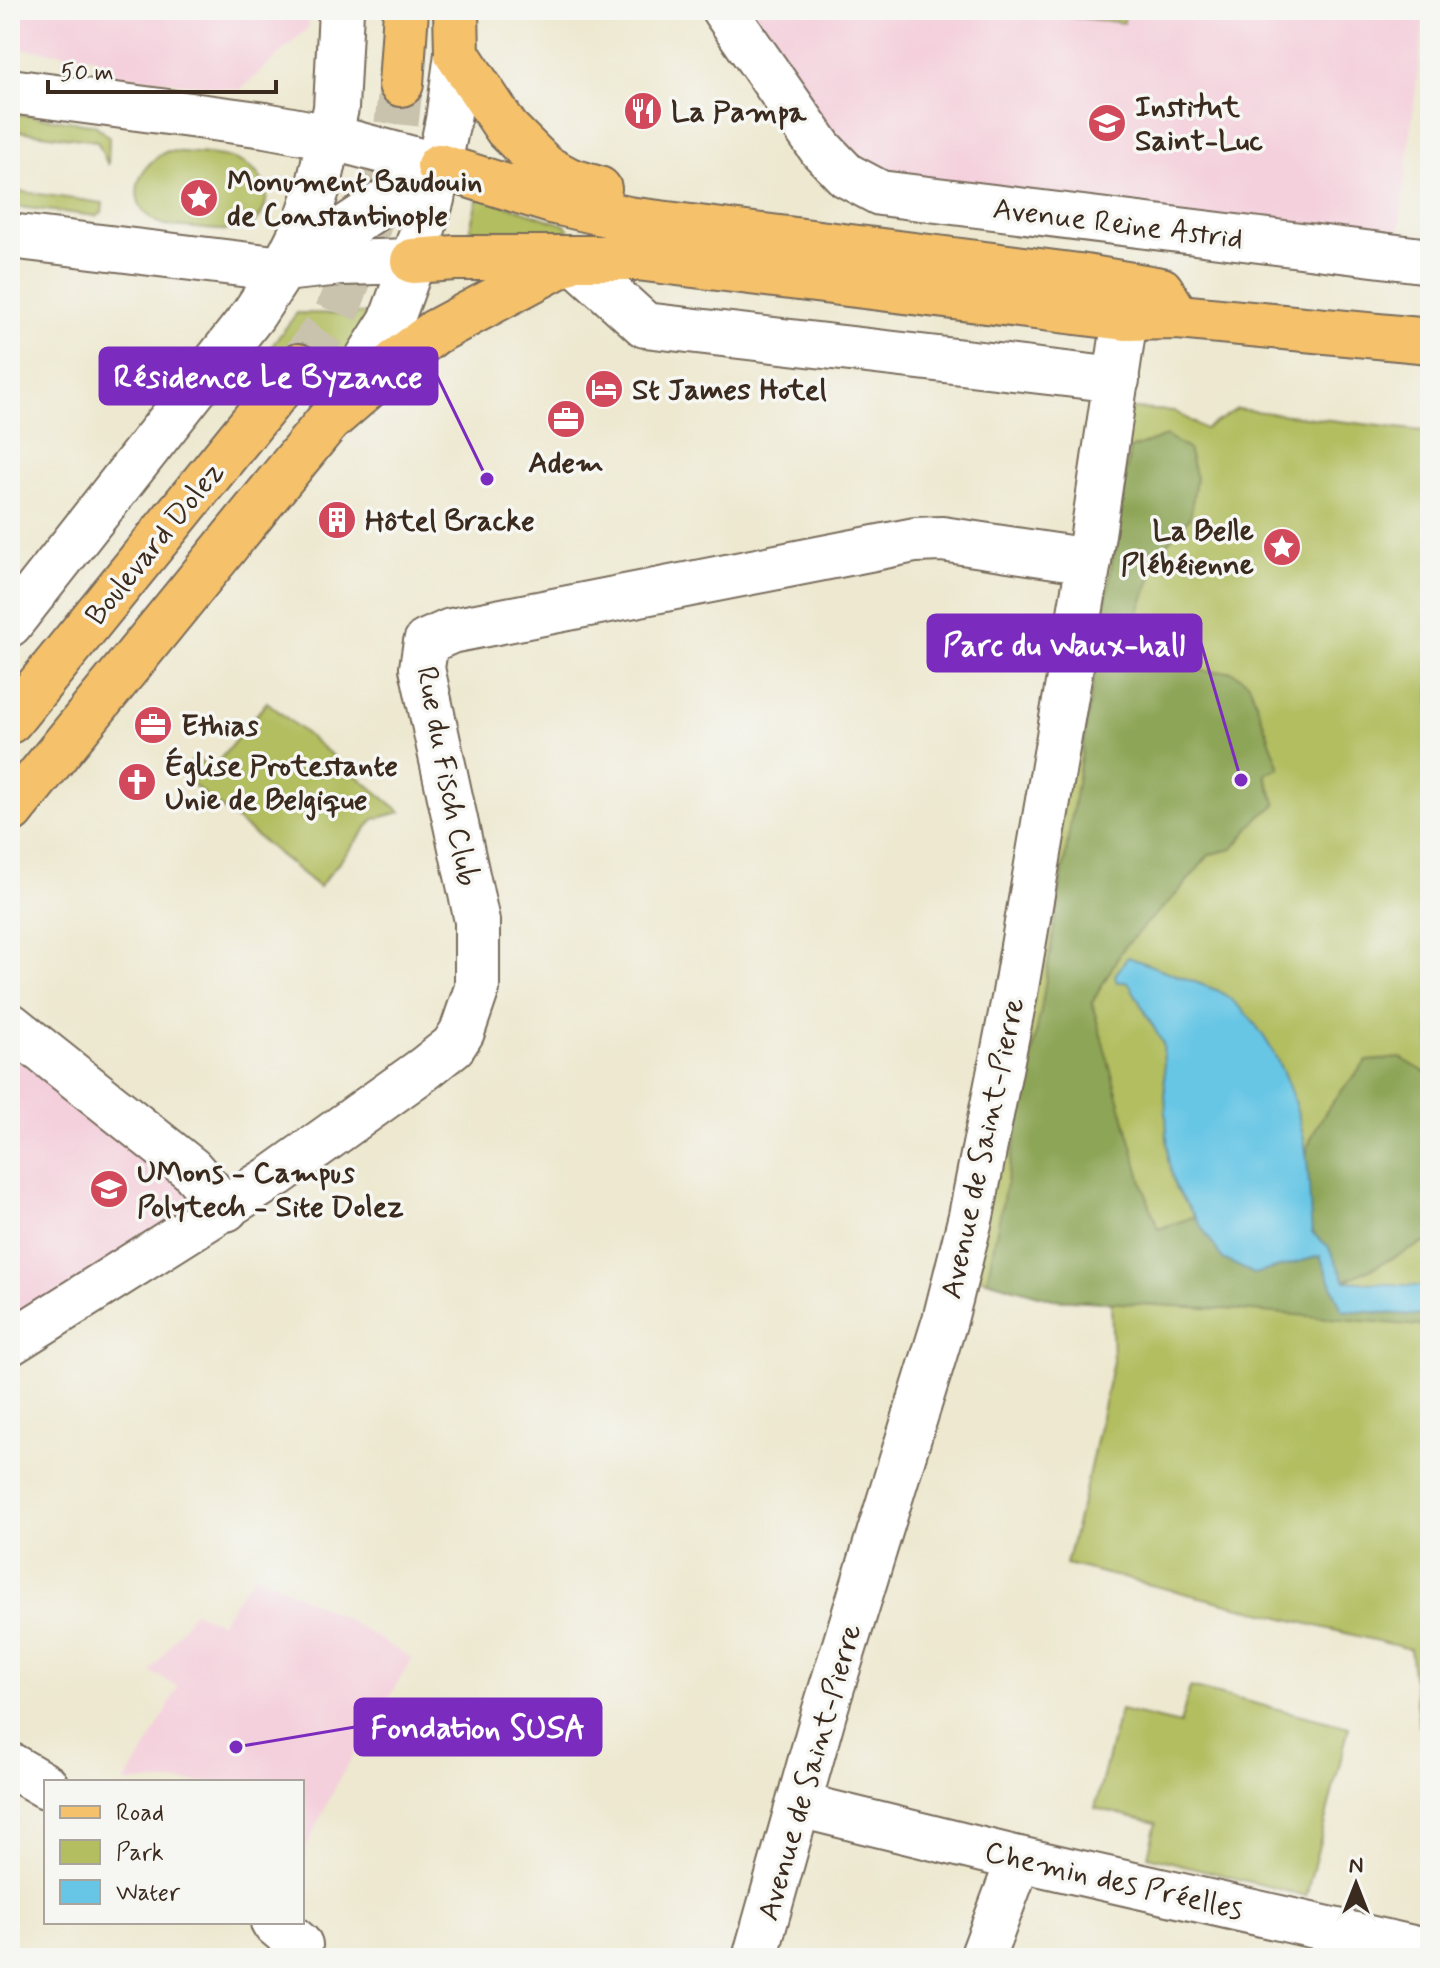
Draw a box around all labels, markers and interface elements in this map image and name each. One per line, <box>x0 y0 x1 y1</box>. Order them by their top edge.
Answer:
scale bar <box>48 44 276 94</box>
text: 50 m <box>60 58 114 89</box>
place label: Institut Saint-Luc <box>1135 88 1263 161</box>
restaurant icon: La Pampa <box>622 90 664 132</box>
place label: La Pampa <box>671 93 807 132</box>
school or university icon: Institut Saint-Luc <box>1086 102 1128 144</box>
place label: Monument Baudouin de Constantinople <box>227 163 482 236</box>
place icon: Monument Baudouin de Constantinople <box>178 177 220 219</box>
street label: Avenue Reine Astrid <box>991 190 1245 259</box>
callout: Résidence Le Byzance <box>100 348 437 404</box>
text: Résidence Le Byzance <box>113 357 423 399</box>
hotel icon: St James Hotel <box>583 368 625 410</box>
place label: St James Hotel <box>632 371 827 410</box>
office icon: Adem <box>545 398 587 440</box>
place label: Adem <box>528 444 604 483</box>
street label: Boulevard Dolez <box>77 454 233 634</box>
building icon: Hôtel Bracke <box>316 499 358 541</box>
place label: Hôtel Bracke <box>365 502 535 541</box>
place label: La Belle Plébéienne <box>1121 512 1254 585</box>
place icon: La Belle Plébéienne <box>1261 526 1303 568</box>
callout: Parc du Waux-hall <box>928 615 1201 671</box>
text: Parc du Waux-hall <box>943 625 1185 667</box>
street label: Rue du Fisch Club <box>406 663 487 889</box>
office icon: Ethias <box>132 704 174 746</box>
place label: Ethias <box>181 707 259 746</box>
place label: Église Protestante Unie de Belgique <box>165 747 398 821</box>
church icon: Église Protestante Unie de Belgique <box>116 761 158 803</box>
street label: Avenue de Saint-Pierre <box>932 994 1034 1303</box>
place label: UMons - Campus Polytech - Site Dolez <box>137 1154 404 1227</box>
school or university icon: UMons - Campus Polytech - Site Dolez <box>88 1168 130 1210</box>
street label: Avenue de Saint-Pierre <box>749 1619 872 1925</box>
callout: Fondation SUSA <box>355 1699 601 1755</box>
text: Fondation SUSA <box>371 1708 585 1750</box>
legend <box>44 1780 304 1924</box>
text: Road <box>116 1798 164 1829</box>
street label: Chemin des Préelles <box>981 1833 1247 1930</box>
text: Park <box>116 1838 164 1869</box>
north arrow <box>1316 1844 1396 1924</box>
text: N <box>1349 1852 1363 1880</box>
text: Water <box>116 1878 181 1909</box>

